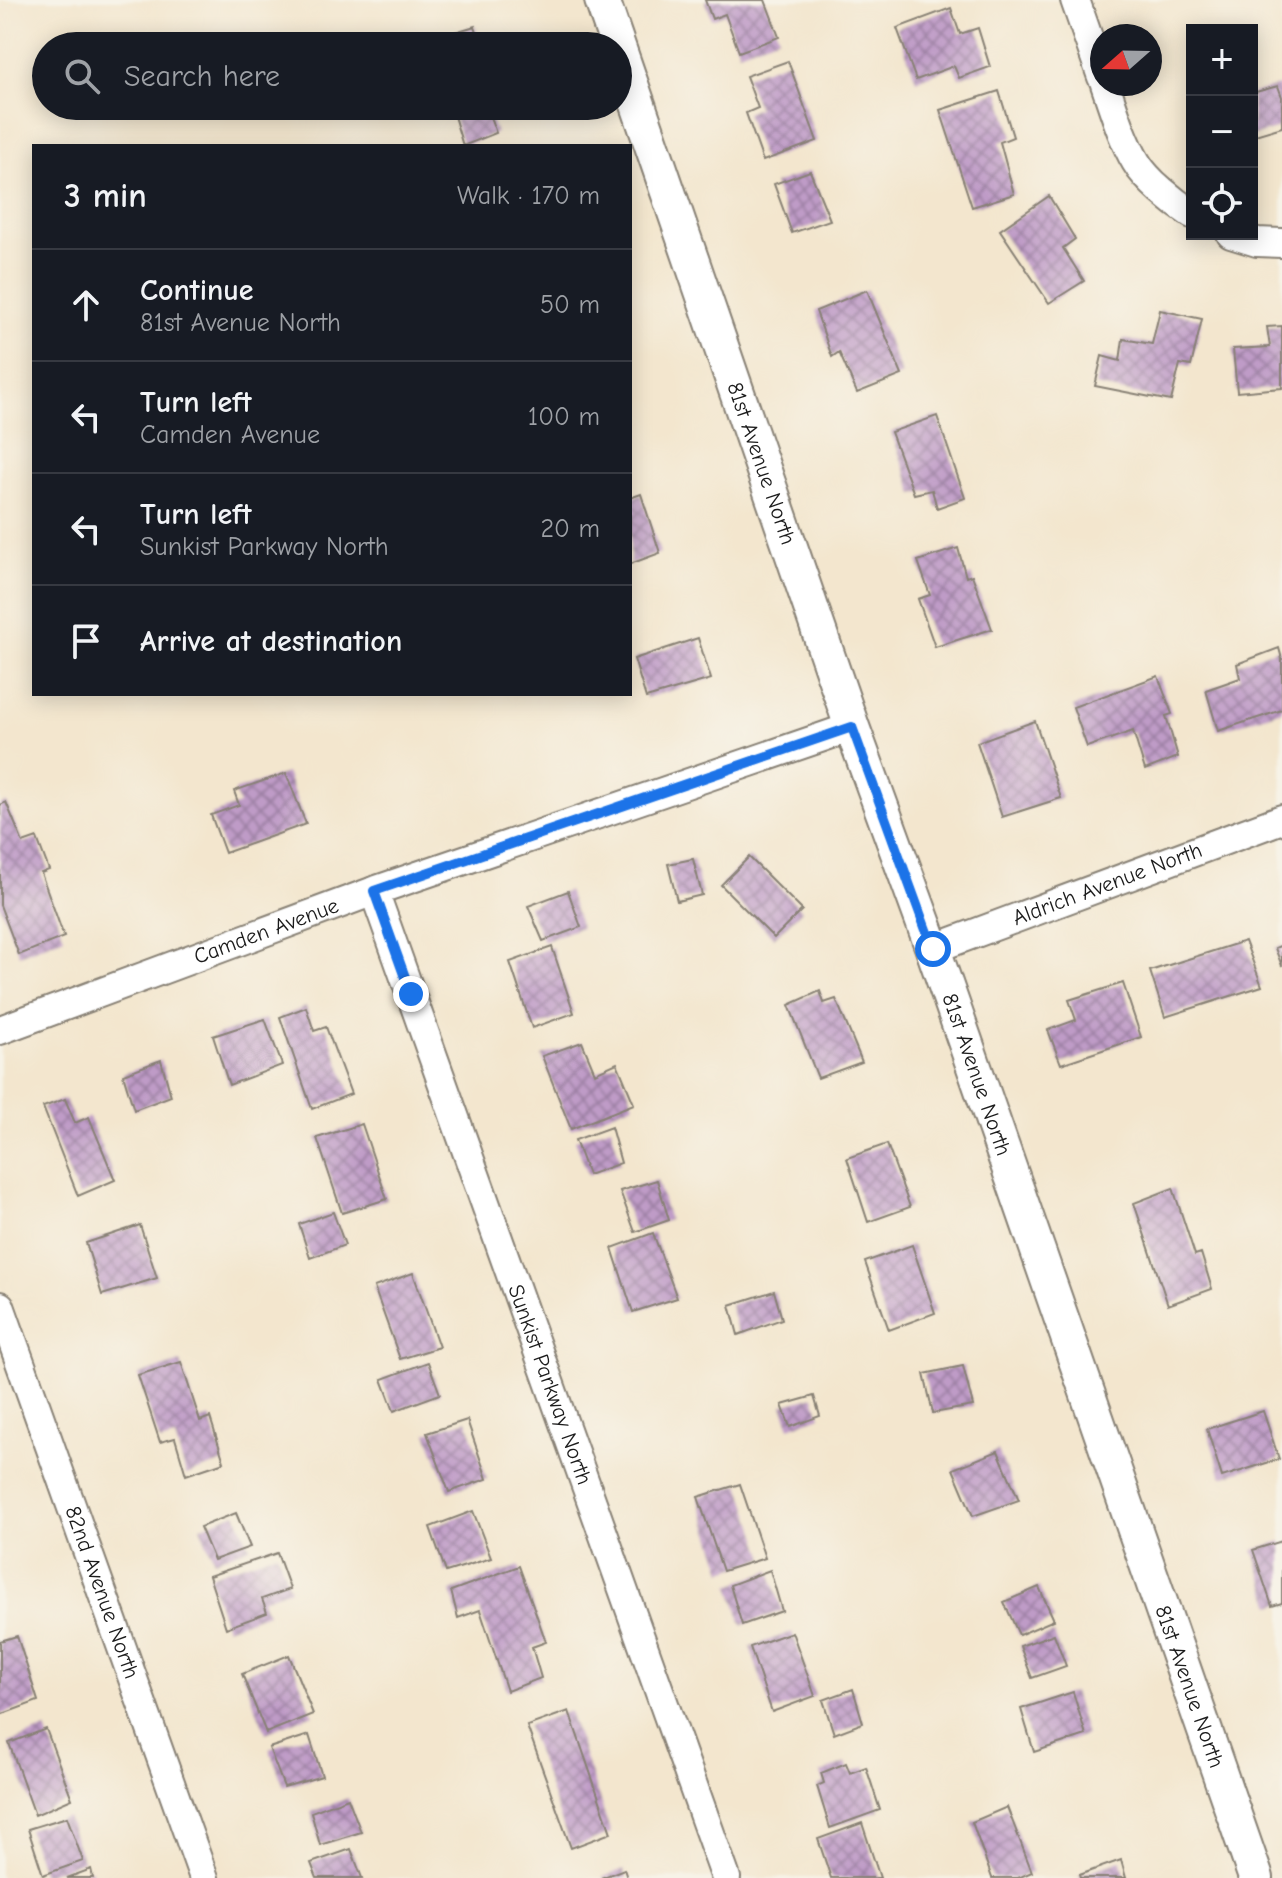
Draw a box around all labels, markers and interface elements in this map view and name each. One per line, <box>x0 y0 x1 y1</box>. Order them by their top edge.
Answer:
north arrow <box>1090 24 1162 96</box>
map controls <box>1186 24 1258 240</box>
button: + <box>1186 24 1258 96</box>
search box <box>32 32 632 120</box>
icon: search <box>60 54 104 98</box>
text: Search here <box>124 59 280 94</box>
button: − <box>1186 96 1258 168</box>
button: locate <box>1186 168 1258 240</box>
text: 3 min <box>64 176 147 216</box>
text: Walk · 170 m <box>457 181 600 211</box>
text: Continue <box>140 273 254 308</box>
icon: ahead <box>64 283 108 327</box>
text: 50 m <box>540 290 600 320</box>
text: 81st Avenue North <box>140 308 341 338</box>
street label: 81st Avenue North <box>721 379 801 548</box>
text: Turn left <box>140 385 252 420</box>
icon: left <box>64 395 108 439</box>
text: 100 m <box>528 402 600 432</box>
text: Camden Avenue <box>140 420 320 450</box>
text: Turn left <box>140 497 252 532</box>
icon: left <box>64 507 108 551</box>
text: 20 m <box>540 514 600 544</box>
text: Sunkist Parkway North <box>140 532 389 562</box>
icon: arrive <box>64 619 108 663</box>
text: Arrive at destination <box>140 624 402 659</box>
street label: Aldrich Avenue North <box>1009 837 1206 931</box>
street label: Camden Avenue <box>190 892 342 970</box>
route start <box>915 931 951 967</box>
route end <box>393 976 429 1012</box>
street label: 81st Avenue North <box>936 990 1017 1159</box>
street label: Sunkist Parkway North <box>502 1281 598 1488</box>
street label: 82nd Avenue North <box>59 1503 145 1682</box>
street label: 81st Avenue North <box>1149 1602 1230 1771</box>

